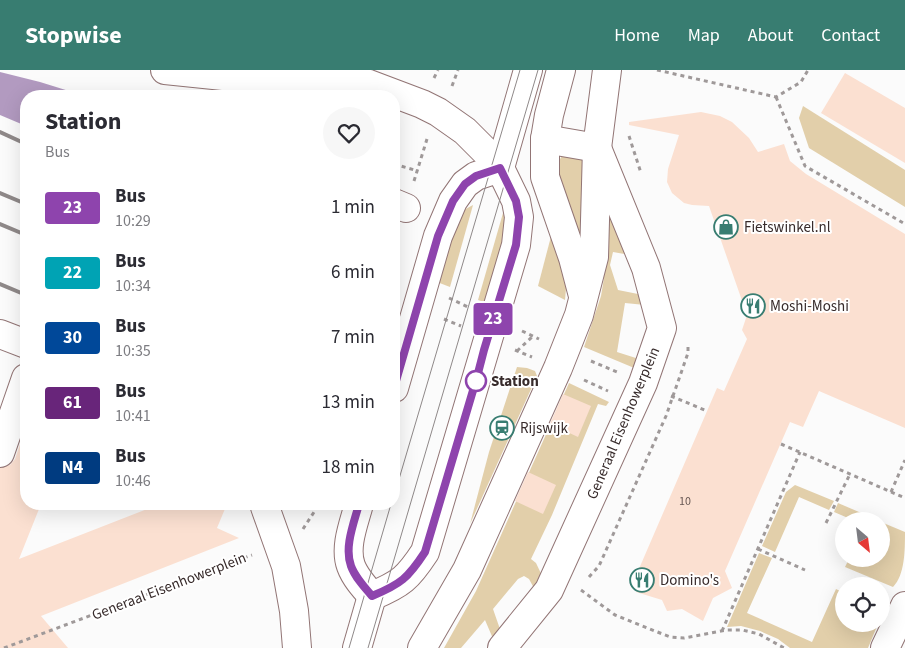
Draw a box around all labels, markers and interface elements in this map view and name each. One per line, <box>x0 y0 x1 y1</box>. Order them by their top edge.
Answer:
text: Stopwise <box>25 18 122 53</box>
text: Home <box>614 23 660 48</box>
text: Map <box>688 23 720 48</box>
text: About <box>748 23 793 48</box>
text: Contact <box>821 23 880 48</box>
text: Station <box>45 104 121 139</box>
button: heart <box>323 107 375 159</box>
text: Bus <box>45 141 70 163</box>
text: Bus <box>115 183 146 210</box>
text: 1 min <box>331 194 375 221</box>
text: 23 <box>63 195 82 220</box>
text: 10:29 <box>115 210 151 232</box>
shop icon: Fietswinkel.nl <box>713 214 739 240</box>
place label: Fietswinkel.nl <box>744 217 831 238</box>
text: Bus <box>115 248 146 275</box>
text: 6 min <box>331 259 375 286</box>
text: 22 <box>63 260 82 285</box>
text: 10:34 <box>115 275 151 297</box>
restaurant icon: Moshi-Moshi <box>740 293 766 319</box>
place label: Moshi-Moshi <box>770 296 849 317</box>
line badge: 23 <box>470 303 516 335</box>
text: 23 <box>483 306 503 331</box>
text: Bus <box>115 313 146 340</box>
text: 7 min <box>331 324 375 351</box>
text: 30 <box>63 325 82 350</box>
text: 10:35 <box>115 340 151 362</box>
street label: Generaal Eisenhowerplein <box>582 344 665 503</box>
marker: Station <box>465 370 487 392</box>
place label: Station <box>491 371 539 392</box>
text: Bus <box>115 378 146 405</box>
text: 13 min <box>321 389 375 416</box>
text: 61 <box>63 390 82 415</box>
text: 10:41 <box>115 405 151 427</box>
station icon: Rijswijk <box>489 415 515 441</box>
place label: Rijswijk <box>520 418 568 439</box>
text: Bus <box>115 443 146 470</box>
text: 18 min <box>321 454 375 481</box>
text: N4 <box>62 455 83 480</box>
text: 10:46 <box>115 470 151 492</box>
house number: 10 <box>679 493 691 510</box>
north arrow <box>835 512 890 568</box>
map controls <box>835 512 890 632</box>
street label: Generaal Eisenhowerplein <box>89 547 249 626</box>
restaurant icon: Domino's <box>629 567 655 593</box>
place label: Domino's <box>660 570 719 591</box>
button: locate <box>835 577 890 632</box>

